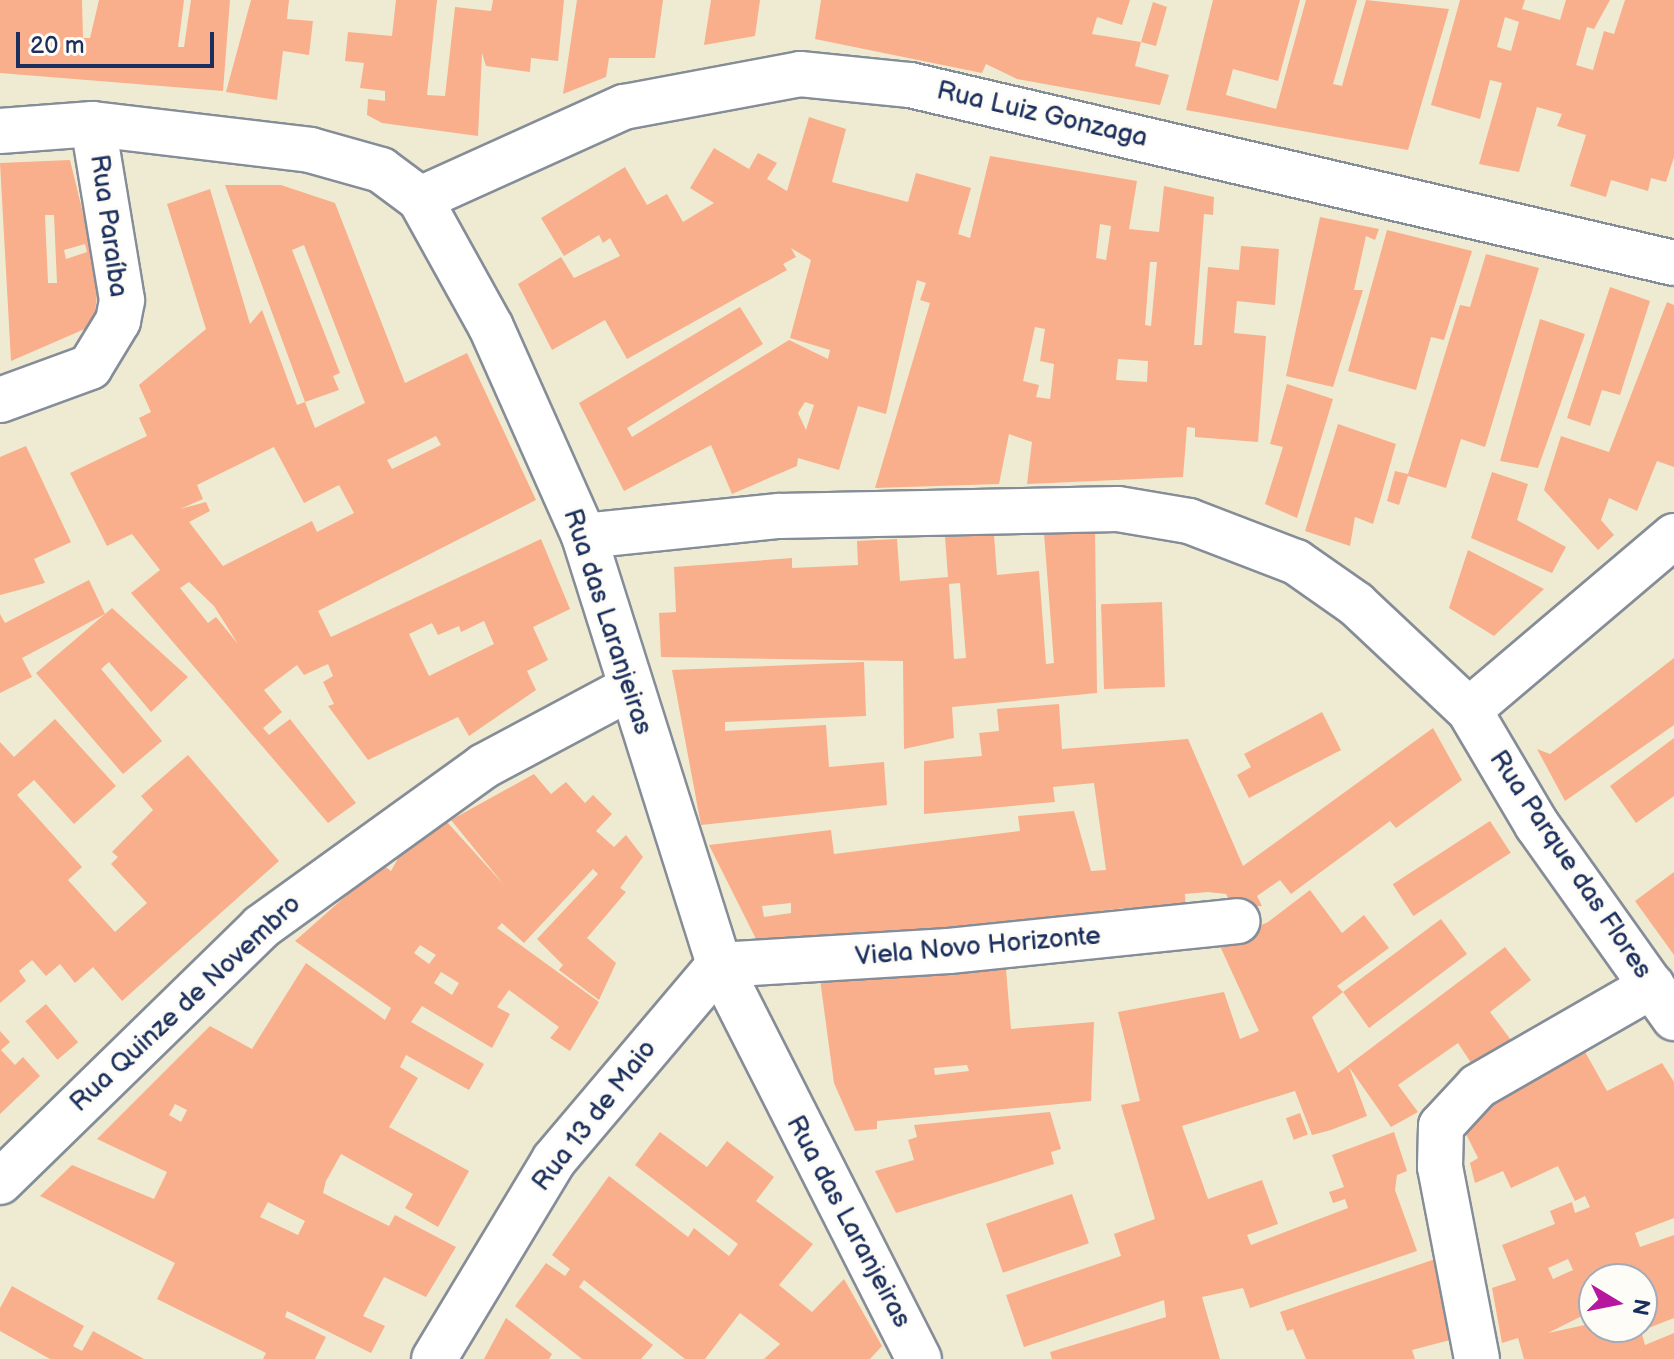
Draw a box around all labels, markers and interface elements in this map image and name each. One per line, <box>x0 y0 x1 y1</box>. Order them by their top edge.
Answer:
scale bar <box>20 16 218 66</box>
text: 20 m <box>30 31 85 60</box>
street label: Rua Luiz Gonzaga <box>934 76 1150 154</box>
street label: Rua Paraíba <box>83 153 133 299</box>
street label: Rua das Laranjeiras <box>556 505 658 739</box>
street label: Rua Parque das Flores <box>1482 745 1658 985</box>
street label: Rua Quinze de Novembro <box>64 889 308 1119</box>
street label: Viela Novo Horizonte <box>854 921 1102 973</box>
street label: Rua 13 de Maio <box>526 1034 664 1198</box>
street label: Rua das Laranjeiras <box>779 1111 917 1333</box>
north arrow <box>1578 1263 1658 1343</box>
text: N <box>1625 1296 1655 1317</box>

